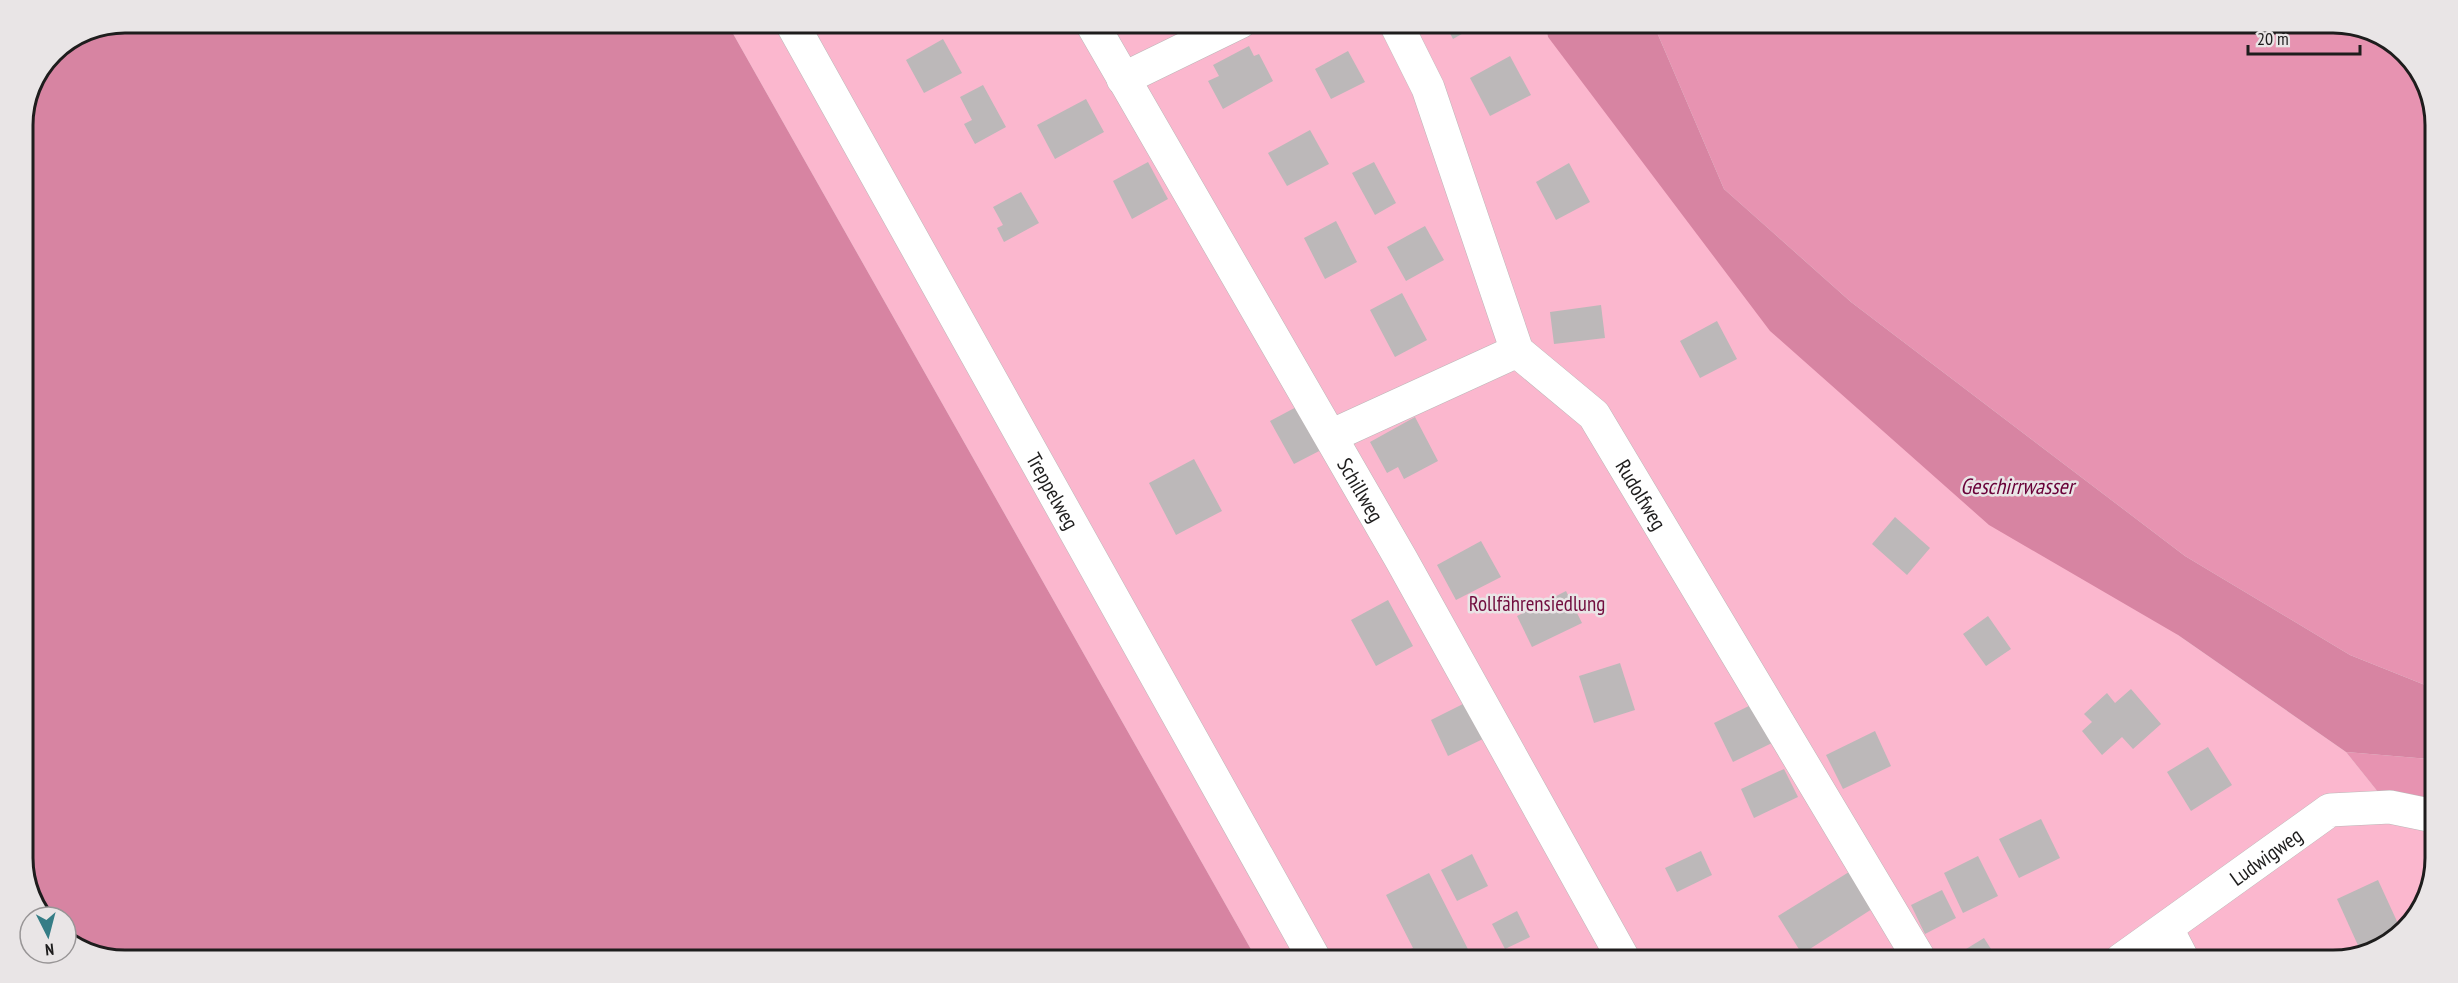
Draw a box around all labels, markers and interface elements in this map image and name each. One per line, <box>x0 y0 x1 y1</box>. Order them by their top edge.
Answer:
scale bar <box>2248 18 2360 56</box>
text: 20 m <box>2257 27 2289 50</box>
street label: Treppelweg <box>1021 448 1085 534</box>
street label: Schillweg <box>1332 453 1390 527</box>
street label: Rudolfweg <box>1610 454 1673 535</box>
water label: Geschirrwasser <box>1960 472 2077 500</box>
park label: Rollfährensiedlung <box>1469 590 1605 617</box>
street label: Ludwigweg <box>2224 821 2307 891</box>
north arrow <box>18 905 78 965</box>
text: N <box>44 940 55 960</box>

